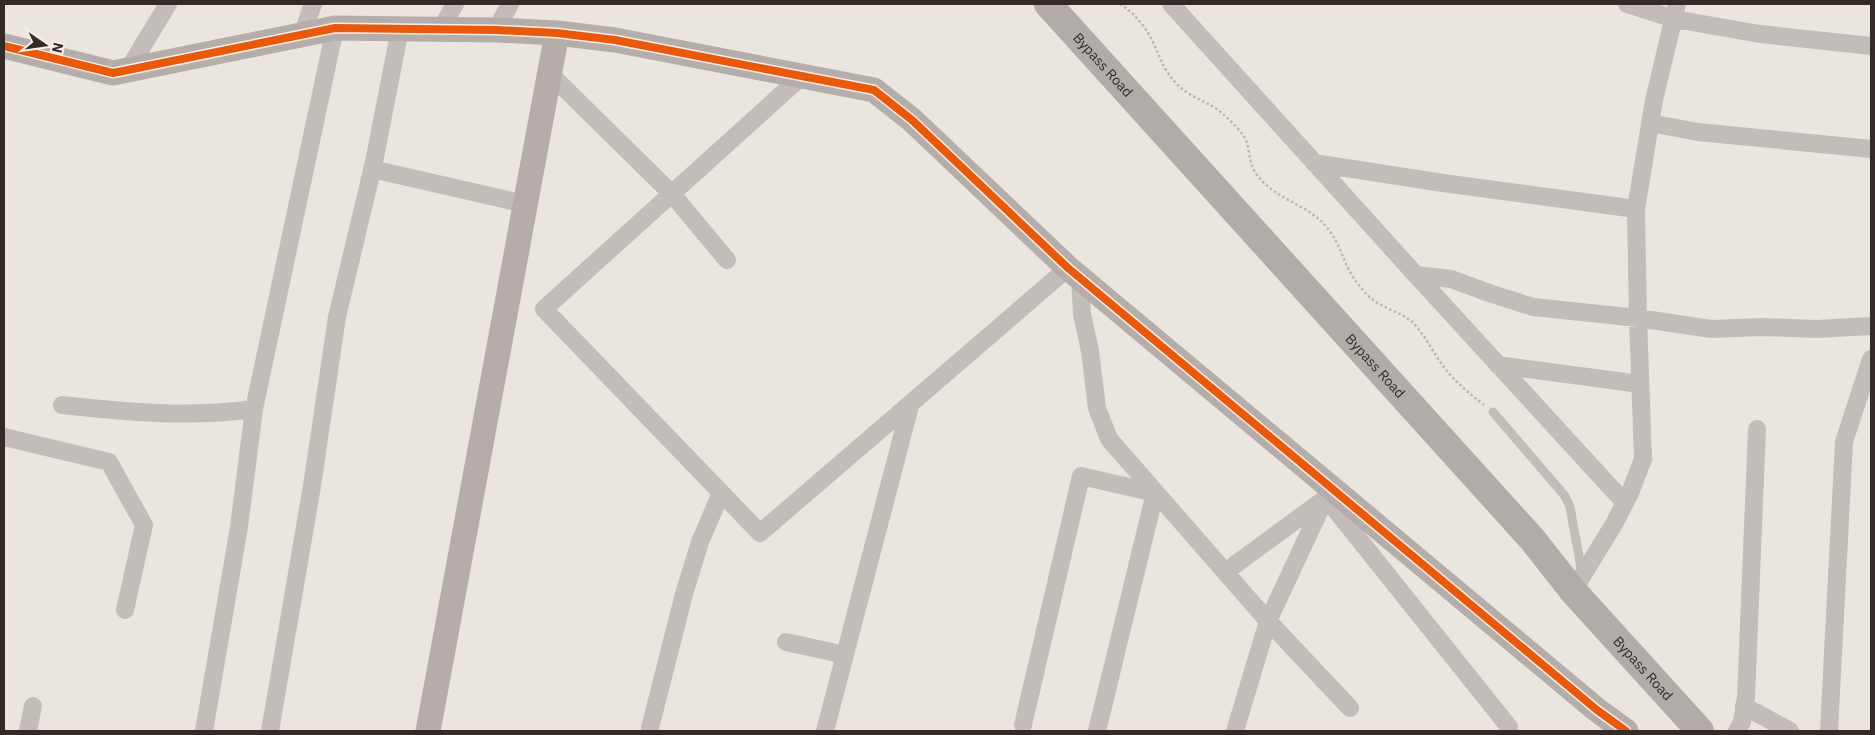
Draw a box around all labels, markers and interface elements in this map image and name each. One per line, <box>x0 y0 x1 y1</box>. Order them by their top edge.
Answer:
north arrow <box>20 20 70 70</box>
street label: Bypass Road <box>1069 29 1137 101</box>
text: N <box>48 41 68 55</box>
street label: Bypass Road <box>1342 330 1409 402</box>
street label: Bypass Road <box>1609 632 1677 704</box>

